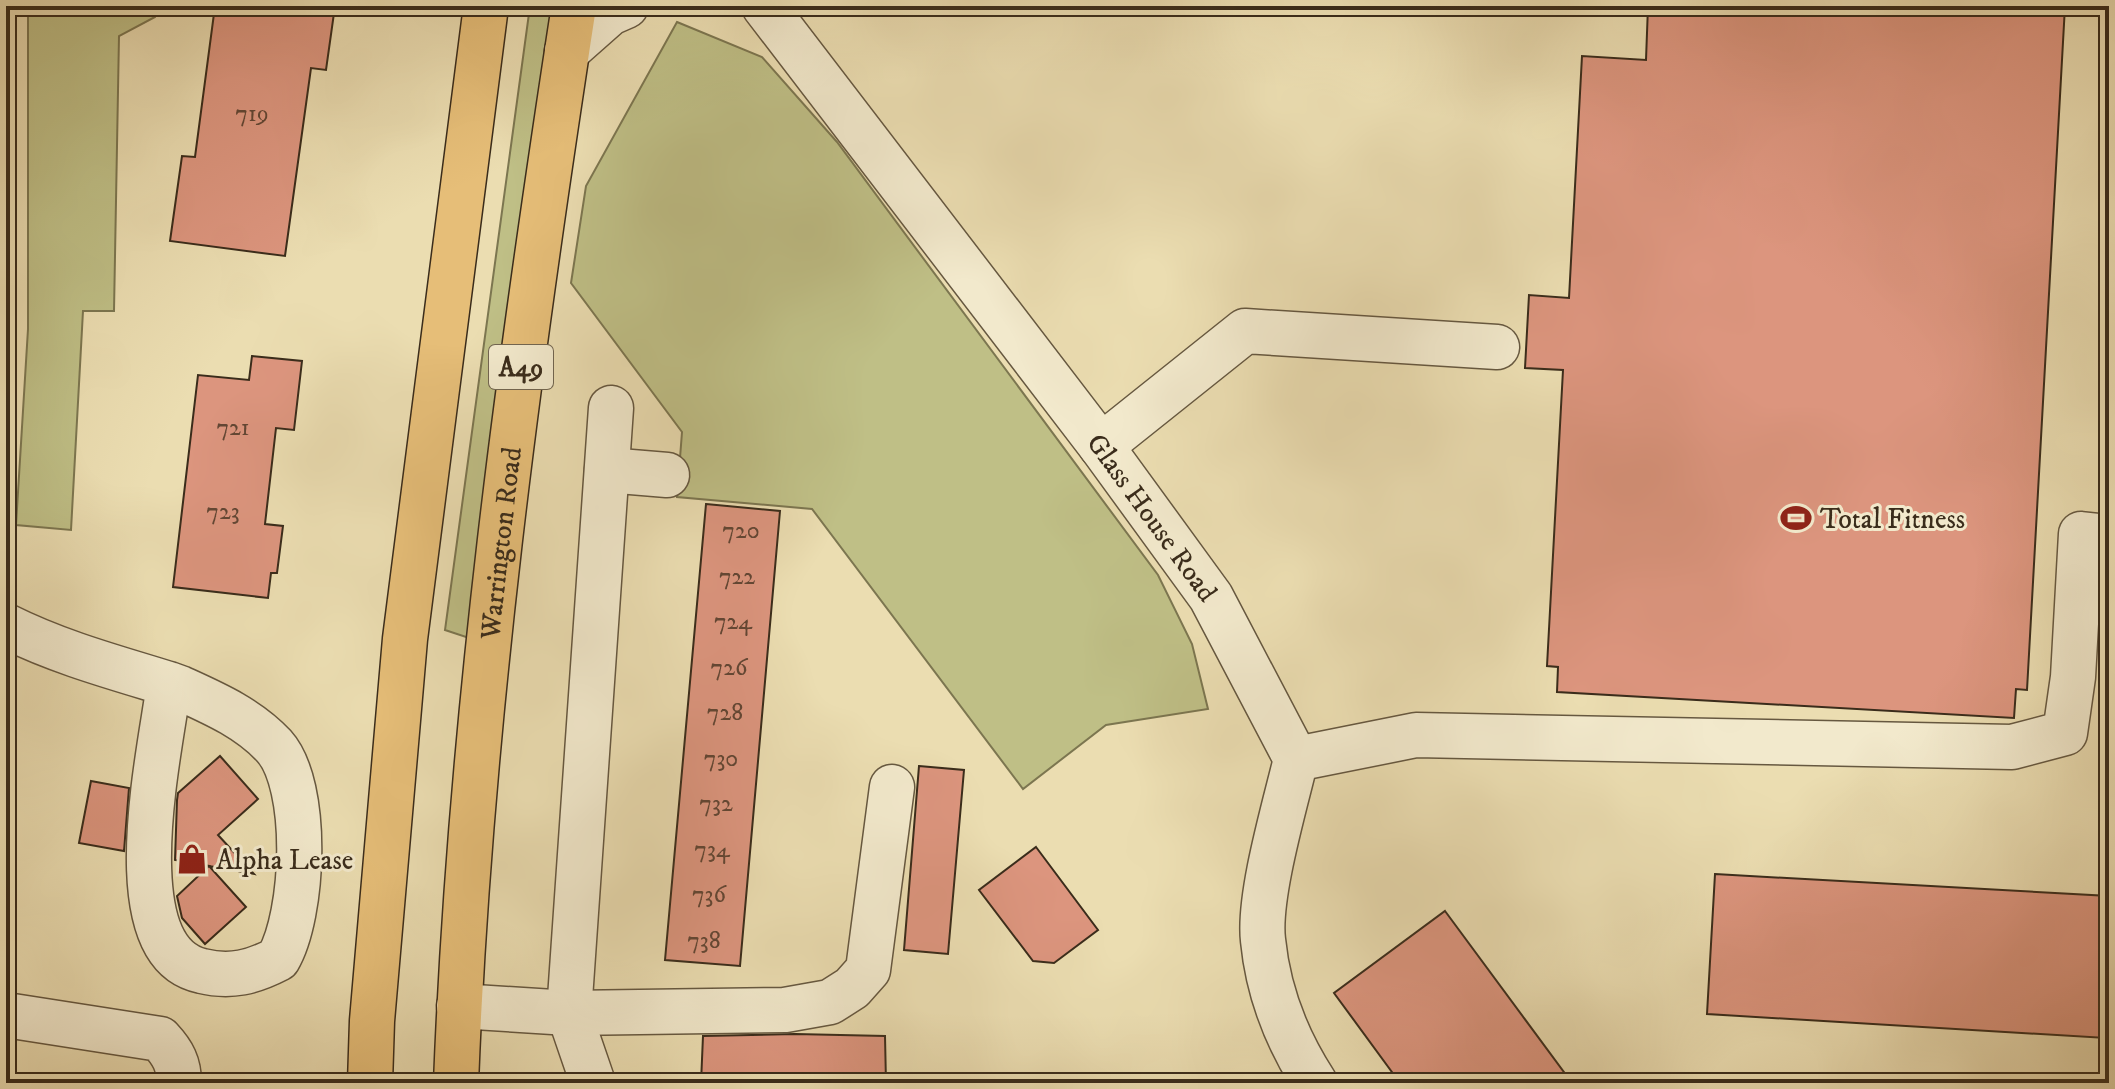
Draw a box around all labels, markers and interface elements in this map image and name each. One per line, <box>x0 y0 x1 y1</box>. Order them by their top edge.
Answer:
house number: 719 <box>235 99 269 129</box>
road number: A49 <box>489 345 553 389</box>
house number: 721 <box>216 413 250 443</box>
street label: Glass House Road <box>1079 427 1224 609</box>
street label: Warrington Road <box>473 445 530 642</box>
house number: 723 <box>206 497 240 527</box>
sports icon: Total Fitness <box>1779 501 1813 535</box>
place label: Total Fitness <box>1820 502 1965 537</box>
house number: 720 <box>722 516 760 546</box>
house number: 722 <box>719 562 755 592</box>
house number: 724 <box>714 607 753 637</box>
house number: 726 <box>711 653 749 683</box>
house number: 728 <box>707 698 743 728</box>
house number: 730 <box>704 744 738 774</box>
house number: 732 <box>699 789 733 819</box>
house number: 734 <box>694 835 731 865</box>
shop icon: Alpha Lease <box>175 842 209 876</box>
place label: Alpha Lease <box>216 843 353 878</box>
house number: 736 <box>692 880 728 910</box>
house number: 738 <box>687 926 721 956</box>

